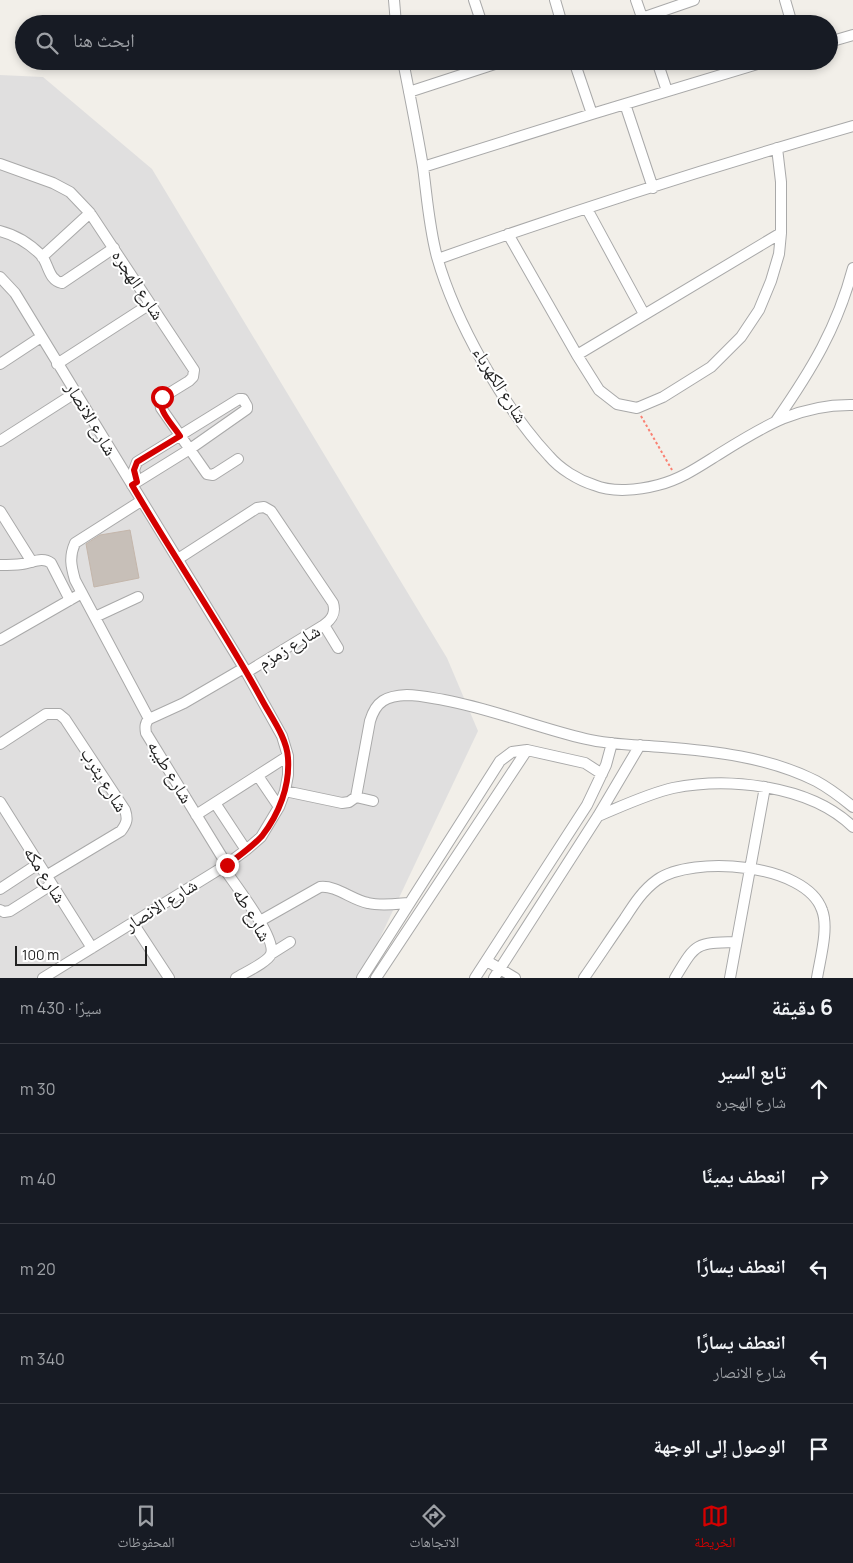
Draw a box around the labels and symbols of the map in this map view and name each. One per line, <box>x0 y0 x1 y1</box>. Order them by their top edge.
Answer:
street label: شارع الهجره <box>107 245 171 324</box>
street label: شارع الكهرباء <box>468 342 534 427</box>
street label: شارع الانصار <box>60 376 123 460</box>
route start <box>151 386 174 409</box>
street label: شارع زمزم <box>253 618 325 675</box>
street label: شارع طيبه <box>143 735 199 807</box>
street label: شارع يثرب <box>76 743 134 816</box>
street label: شارع مكه <box>19 842 73 907</box>
route end <box>216 854 239 877</box>
street label: شارع الانصار <box>119 872 202 937</box>
street label: شارع طه <box>228 883 278 946</box>
scale bar <box>15 943 148 966</box>

